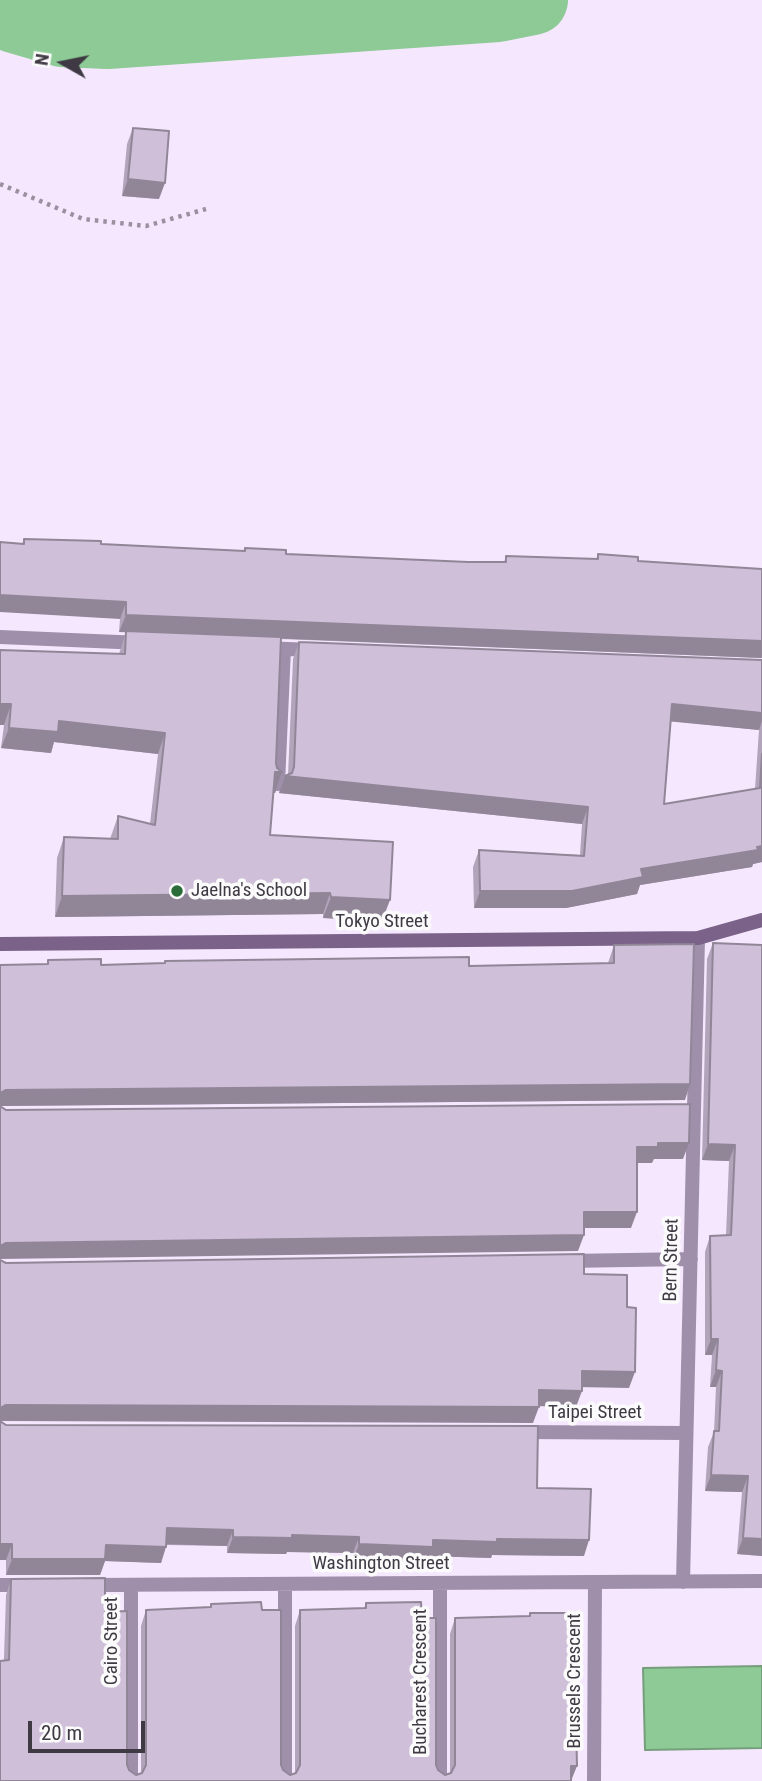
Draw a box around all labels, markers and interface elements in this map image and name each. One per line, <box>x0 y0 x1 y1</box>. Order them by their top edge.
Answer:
north arrow <box>28 28 98 98</box>
text: N <box>29 52 54 67</box>
place label: Jaelna's School <box>191 880 307 902</box>
marker: Jaelna's School <box>169 883 185 899</box>
street label: Tokyo Street <box>335 911 429 933</box>
street label: Bern Street <box>660 1218 684 1302</box>
street label: Taipei Street <box>548 1402 642 1424</box>
street label: Washington Street <box>312 1553 450 1575</box>
street label: Cairo Street <box>101 1597 123 1685</box>
street label: Bucharest Crescent <box>410 1609 432 1755</box>
street label: Brussels Crescent <box>564 1613 586 1749</box>
scale bar <box>32 1708 149 1752</box>
text: 20 m <box>41 1721 82 1745</box>

